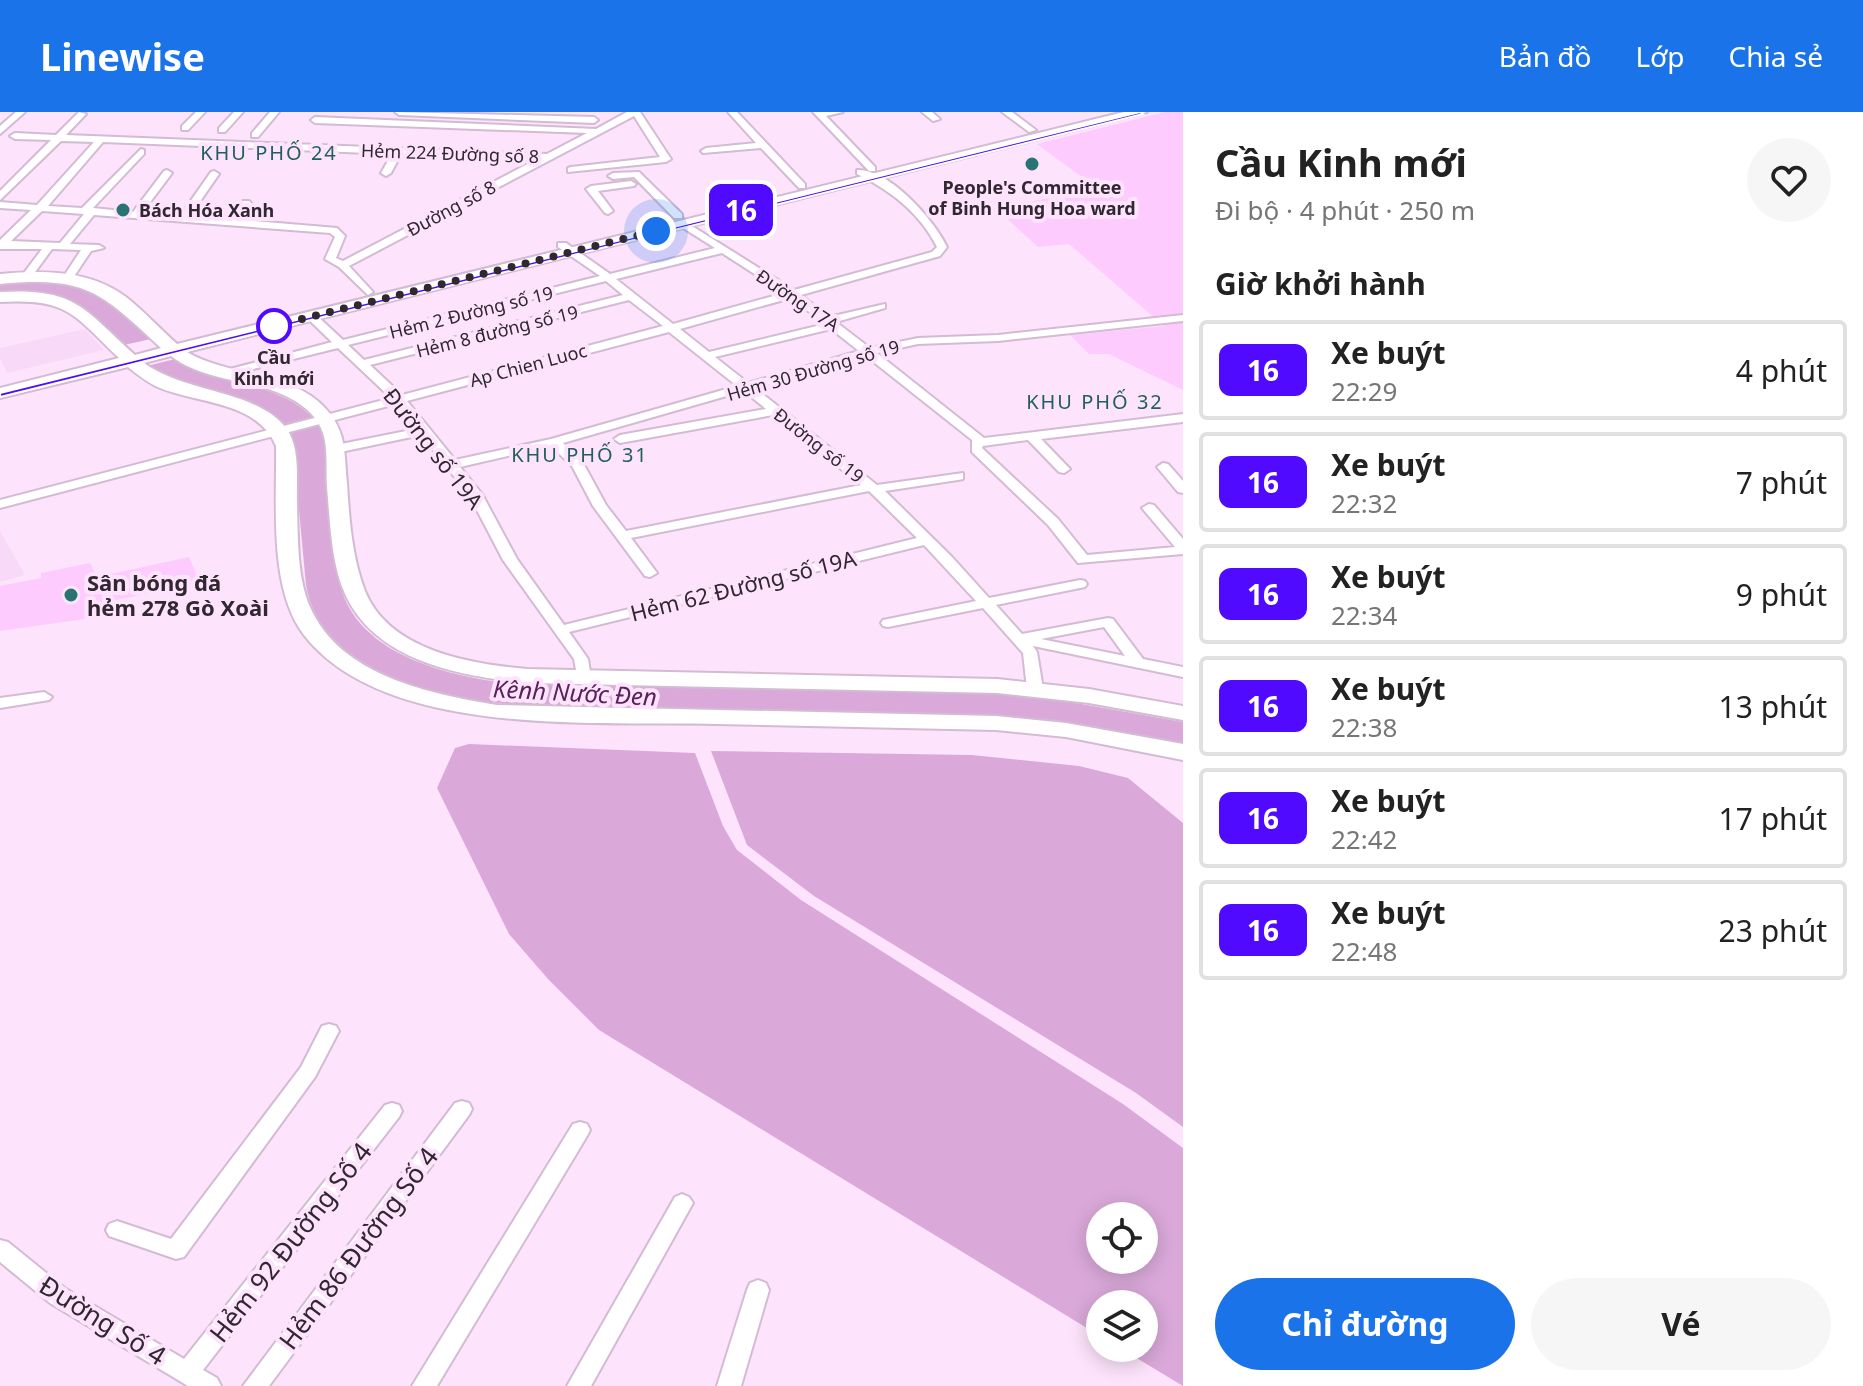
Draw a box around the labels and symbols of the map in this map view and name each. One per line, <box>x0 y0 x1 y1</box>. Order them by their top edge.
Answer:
street label: Hẻm 224 Đường số 8 <box>360 138 540 168</box>
district label: KHU PHỐ 24 <box>200 139 338 166</box>
marker: People's Committee of Binh Hung Hoa ward <box>1023 155 1041 173</box>
street label: Đường số 8 <box>402 174 500 242</box>
place label: People's Committee of Binh Hung Hoa ward <box>928 175 1136 220</box>
line badge: 16 <box>705 184 777 236</box>
place label: Bách Hóa Xanh <box>139 198 274 222</box>
marker: Bách Hóa Xanh <box>114 201 132 219</box>
your location <box>636 211 676 251</box>
street label: Đường 17A <box>752 263 845 337</box>
street label: Hẻm 2 Đường số 19 <box>387 280 555 344</box>
street label: Hẻm 8 đường số 19 <box>414 299 580 363</box>
marker: Cầu Kinh mới <box>257 309 291 343</box>
street label: Hẻm 30 Đường số 19 <box>724 334 902 406</box>
street label: Ap Chien Luoc <box>467 338 590 392</box>
place label: Cầu Kinh mới <box>234 345 314 390</box>
street label: Đường số 19A <box>377 381 491 516</box>
district label: KHU PHỐ 32 <box>1026 388 1164 415</box>
street label: Đường số 19 <box>769 402 869 488</box>
district label: KHU PHỐ 31 <box>511 441 649 468</box>
street label: Hẻm 62 Đường số 19A <box>627 542 860 628</box>
place label: Sân bóng đá hẻm 278 Gò Xoài <box>87 567 269 622</box>
marker: Sân bóng đá hẻm 278 Gò Xoài <box>62 586 80 604</box>
water label: Kênh Nước Đen <box>492 671 658 713</box>
street label: Hẻm 92 Đường Số 4 <box>201 1134 380 1349</box>
street label: Hẻm 86 Đường Số 4 <box>270 1139 446 1356</box>
street label: Đường Số 4 <box>33 1267 173 1373</box>

